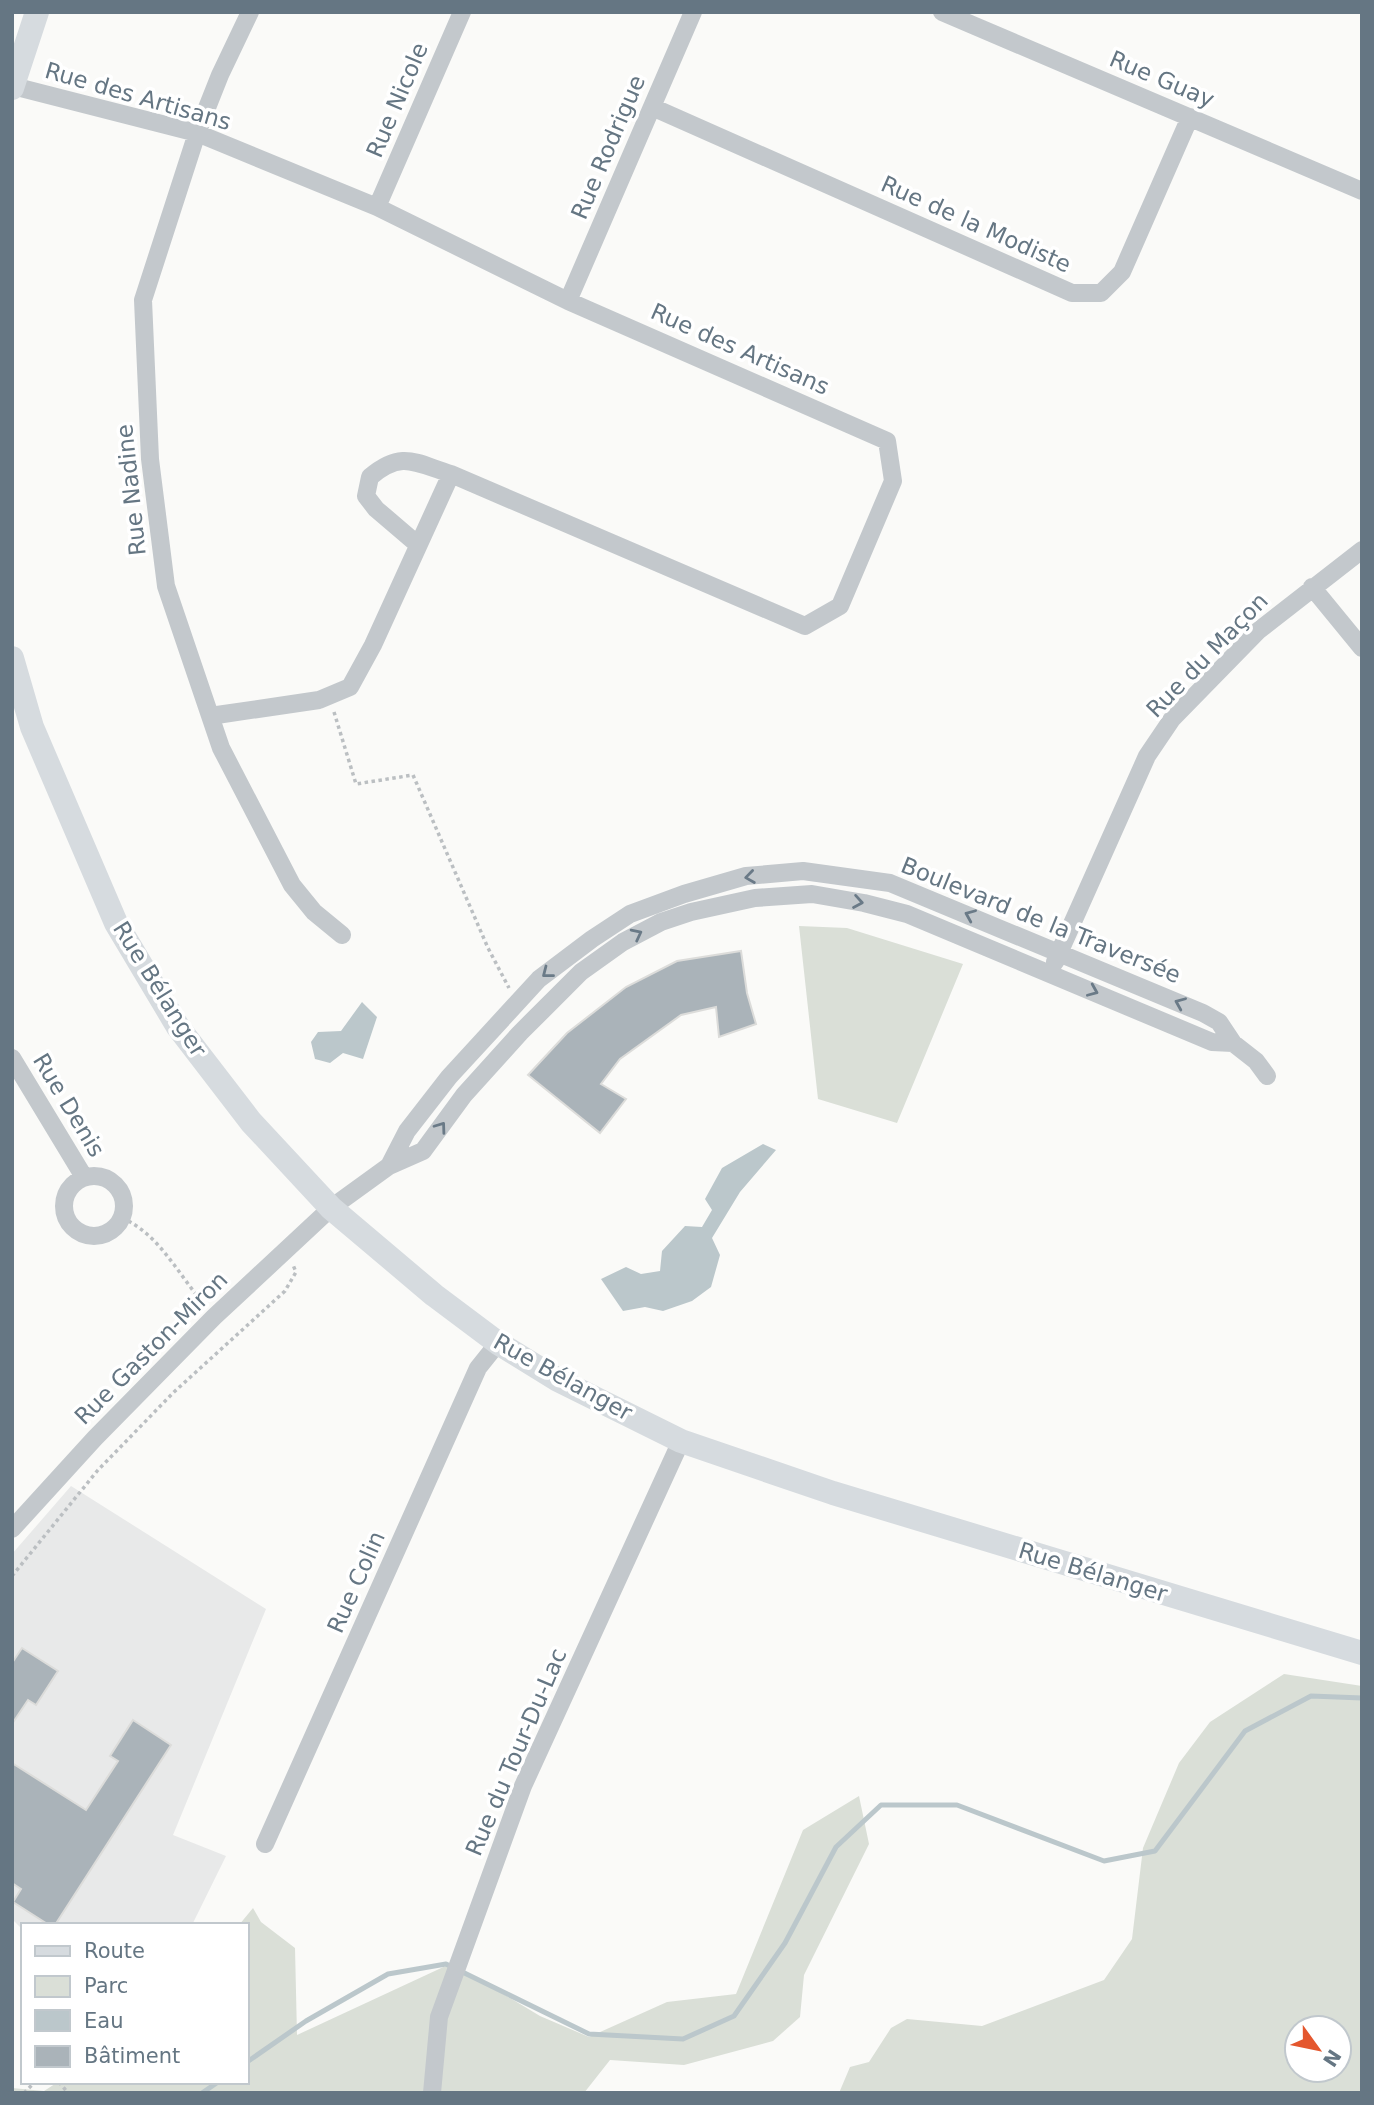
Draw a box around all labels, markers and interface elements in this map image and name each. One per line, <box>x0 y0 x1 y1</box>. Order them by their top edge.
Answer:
street label: Rue Nicole <box>361 39 433 161</box>
street label: Rue Guay <box>1106 45 1218 113</box>
street label: Rue des Artisans <box>42 57 234 135</box>
street label: Rue Rodrigue <box>566 71 650 223</box>
street label: Rue de la Modiste <box>877 170 1075 278</box>
street label: Rue des Artisans <box>647 298 833 400</box>
street label: Rue Nadine <box>111 423 151 557</box>
street label: Rue du Maçon <box>1141 587 1273 723</box>
street label: Boulevard de la Traversée <box>897 852 1185 988</box>
one-way arrow <box>744 869 756 884</box>
one-way arrow <box>852 894 864 909</box>
one-way arrow <box>965 909 977 923</box>
street label: Rue Bélanger <box>108 917 212 1062</box>
one-way arrow <box>630 929 642 943</box>
one-way arrow <box>542 964 555 977</box>
one-way arrow <box>1086 983 1098 997</box>
one-way arrow <box>1174 997 1187 1011</box>
street label: Rue Denis <box>28 1049 110 1161</box>
one-way arrow <box>433 1122 446 1135</box>
street label: Rue Gaston-Miron <box>69 1266 233 1430</box>
street label: Rue Bélanger <box>489 1328 637 1426</box>
street label: Rue Colin <box>322 1527 390 1637</box>
street label: Rue Bélanger <box>1015 1537 1171 1607</box>
street label: Rue du Tour-Du-Lac <box>461 1644 571 1860</box>
legend <box>21 1923 248 2084</box>
text: Route <box>84 1939 145 1963</box>
text: Parc <box>84 1974 128 1998</box>
text: Eau <box>84 2009 123 2033</box>
north arrow <box>1283 2014 1353 2084</box>
text: Bâtiment <box>84 2044 180 2068</box>
text: N <box>1319 2046 1346 2071</box>

